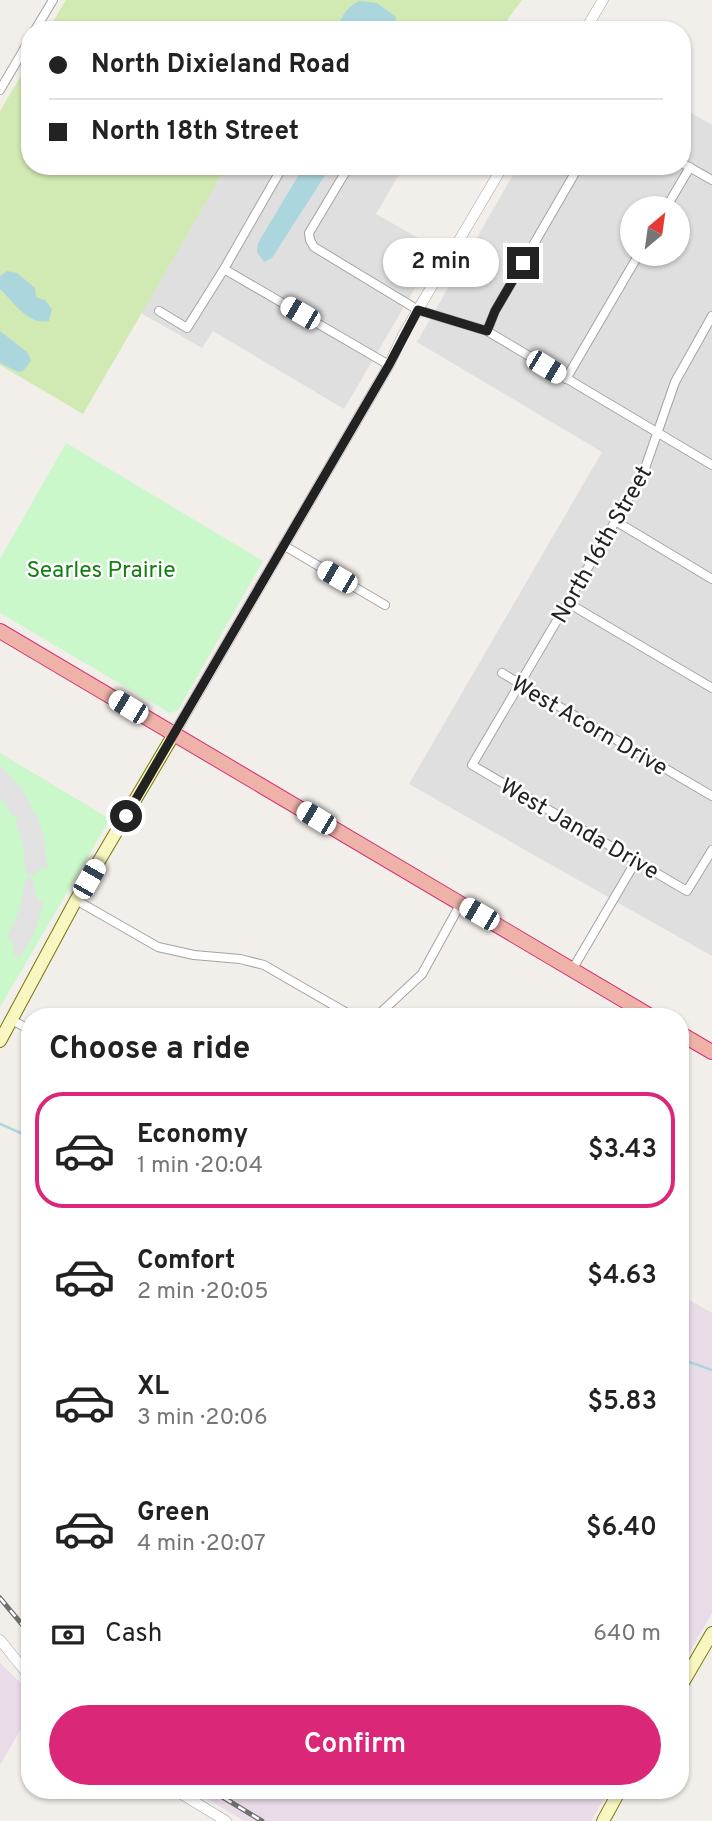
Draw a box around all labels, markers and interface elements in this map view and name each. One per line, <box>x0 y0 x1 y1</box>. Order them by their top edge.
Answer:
text: North Dixieland Road <box>91 49 350 82</box>
text: North 18th Street <box>91 116 299 149</box>
north arrow <box>620 196 690 266</box>
map controls <box>620 196 690 266</box>
callout: 2 min <box>383 238 498 288</box>
route end <box>507 247 539 279</box>
text: 2 min <box>411 248 471 277</box>
car <box>277 293 324 333</box>
car <box>523 347 570 387</box>
street label: North 16th Street <box>546 461 660 629</box>
park label: Searles Prairie <box>26 557 176 586</box>
car <box>314 557 361 597</box>
street label: West Acorn Drive <box>505 671 672 784</box>
car <box>105 687 152 727</box>
street label: West Janda Drive <box>494 773 663 887</box>
car <box>293 798 340 838</box>
route start <box>110 800 142 832</box>
car <box>70 856 109 902</box>
car <box>456 894 503 934</box>
text: Choose a ride <box>49 1030 250 1070</box>
icon: car <box>53 1119 116 1182</box>
text: Economy <box>137 1119 248 1152</box>
text: $3.43 <box>588 1134 657 1167</box>
text: 1 min · 20:04 <box>137 1152 263 1181</box>
icon: car <box>53 1245 116 1308</box>
text: Comfort <box>137 1245 235 1278</box>
text: $4.63 <box>587 1260 657 1293</box>
text: 2 min · 20:05 <box>137 1278 269 1307</box>
icon: car <box>53 1371 116 1434</box>
text: XL <box>137 1371 169 1404</box>
text: $5.83 <box>588 1386 657 1419</box>
text: 3 min · 20:06 <box>137 1404 268 1433</box>
icon: car <box>53 1497 116 1560</box>
text: Green <box>137 1497 210 1530</box>
text: $6.40 <box>586 1512 657 1545</box>
text: 4 min · 20:07 <box>137 1530 266 1559</box>
icon: cash <box>49 1616 87 1654</box>
text: Cash <box>105 1618 162 1651</box>
text: 640 m <box>593 1620 661 1649</box>
button: Confirm <box>49 1705 661 1785</box>

